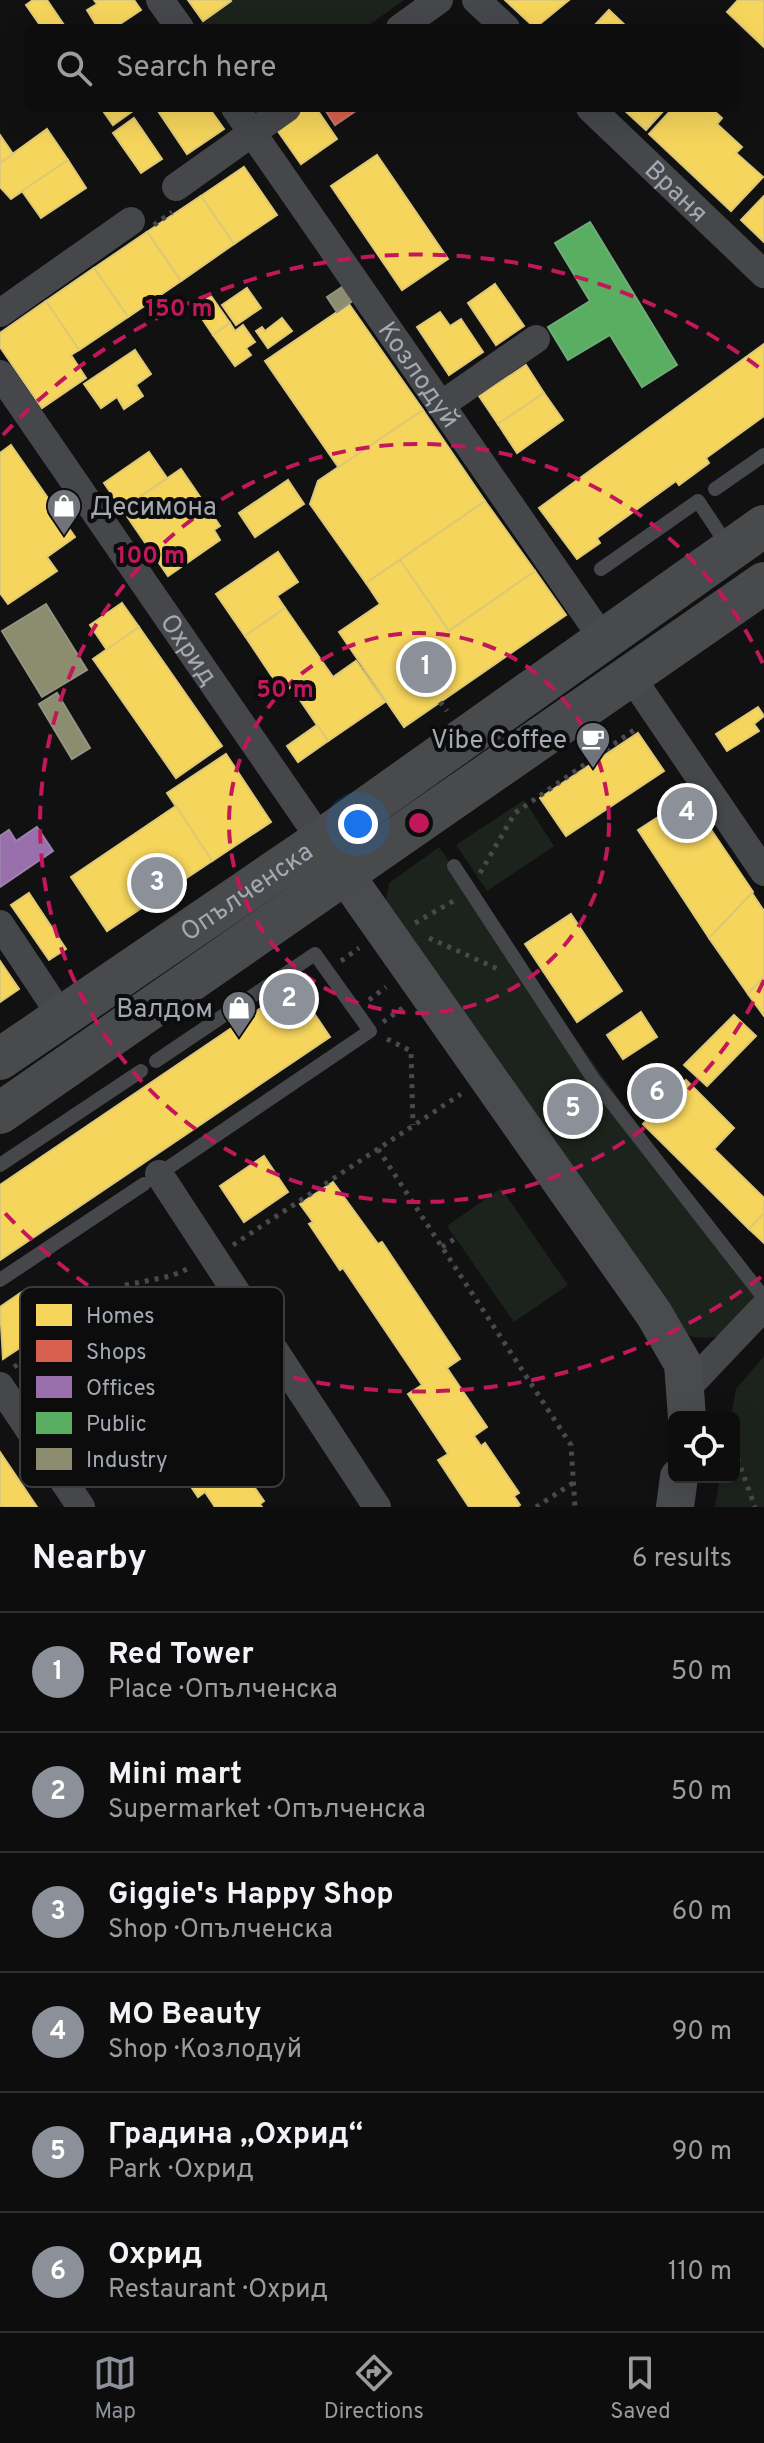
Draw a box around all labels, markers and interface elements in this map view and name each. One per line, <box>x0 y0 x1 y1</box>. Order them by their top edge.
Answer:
search box <box>24 24 740 112</box>
icon: search <box>52 46 96 90</box>
text: Search here <box>116 50 276 87</box>
street label: Враня <box>636 155 714 231</box>
text: 150 m <box>145 295 213 325</box>
street label: Козлодуй <box>369 316 466 435</box>
shop icon: Десимона <box>45 487 83 537</box>
place label: Десимона <box>90 492 217 525</box>
text: 100 m <box>117 542 185 572</box>
street label: Охрид <box>151 608 224 693</box>
pin: 1 <box>400 637 452 697</box>
text: 50 m <box>256 676 314 706</box>
cafe icon: Vibe Coffee <box>574 720 612 770</box>
place label: Vibe Coffee <box>431 725 567 758</box>
pin: 4 <box>661 783 713 843</box>
your location <box>338 804 378 844</box>
centre of rings <box>405 809 433 837</box>
street label: Опълченска <box>175 836 320 950</box>
pin: 3 <box>131 853 183 913</box>
pin: 2 <box>263 969 315 1029</box>
shop icon: Валдом <box>220 989 258 1039</box>
place label: Валдом <box>116 994 213 1027</box>
pin: 6 <box>631 1063 683 1123</box>
pin: 5 <box>547 1079 599 1139</box>
legend <box>20 1287 284 1487</box>
text: Homes <box>86 1304 155 1331</box>
text: Shops <box>86 1340 147 1367</box>
text: Offices <box>86 1376 156 1403</box>
map controls <box>668 1411 740 1483</box>
button: locate <box>668 1411 740 1483</box>
text: Public <box>86 1412 147 1439</box>
text: Industry <box>86 1448 168 1475</box>
text: Nearby <box>32 1538 147 1581</box>
text: 6 results <box>632 1543 732 1576</box>
text: Red Tower <box>108 1637 254 1674</box>
text: 1 <box>53 1656 63 1689</box>
text: 50 m <box>671 1656 732 1689</box>
text: Place · Опълченска <box>108 1674 338 1707</box>
text: Mini mart <box>108 1757 242 1794</box>
text: 2 <box>50 1776 66 1809</box>
text: 50 m <box>671 1776 732 1809</box>
text: Supermarket · Опълченска <box>108 1794 426 1827</box>
text: Giggie's Happy Shop <box>108 1877 394 1914</box>
text: 3 <box>50 1896 66 1929</box>
text: 60 m <box>672 1896 732 1929</box>
text: Shop · Опълченска <box>108 1914 333 1947</box>
text: MO Beauty <box>108 1997 262 2034</box>
text: 4 <box>50 2016 66 2049</box>
text: 90 m <box>672 2016 732 2049</box>
text: Shop · Козлодуй <box>108 2034 302 2067</box>
text: Градина „Охрид“ <box>108 2117 363 2154</box>
text: 5 <box>50 2136 66 2169</box>
text: 90 m <box>672 2136 732 2169</box>
text: Park · Охрид <box>108 2154 254 2187</box>
text: Охрид <box>108 2237 202 2274</box>
text: 6 <box>50 2256 66 2289</box>
text: 110 m <box>668 2256 732 2289</box>
text: Restaurant · Охрид <box>108 2274 328 2307</box>
tab: Map <box>93 2351 137 2426</box>
tab: Directions <box>324 2351 424 2426</box>
tab: Saved <box>610 2351 671 2426</box>

